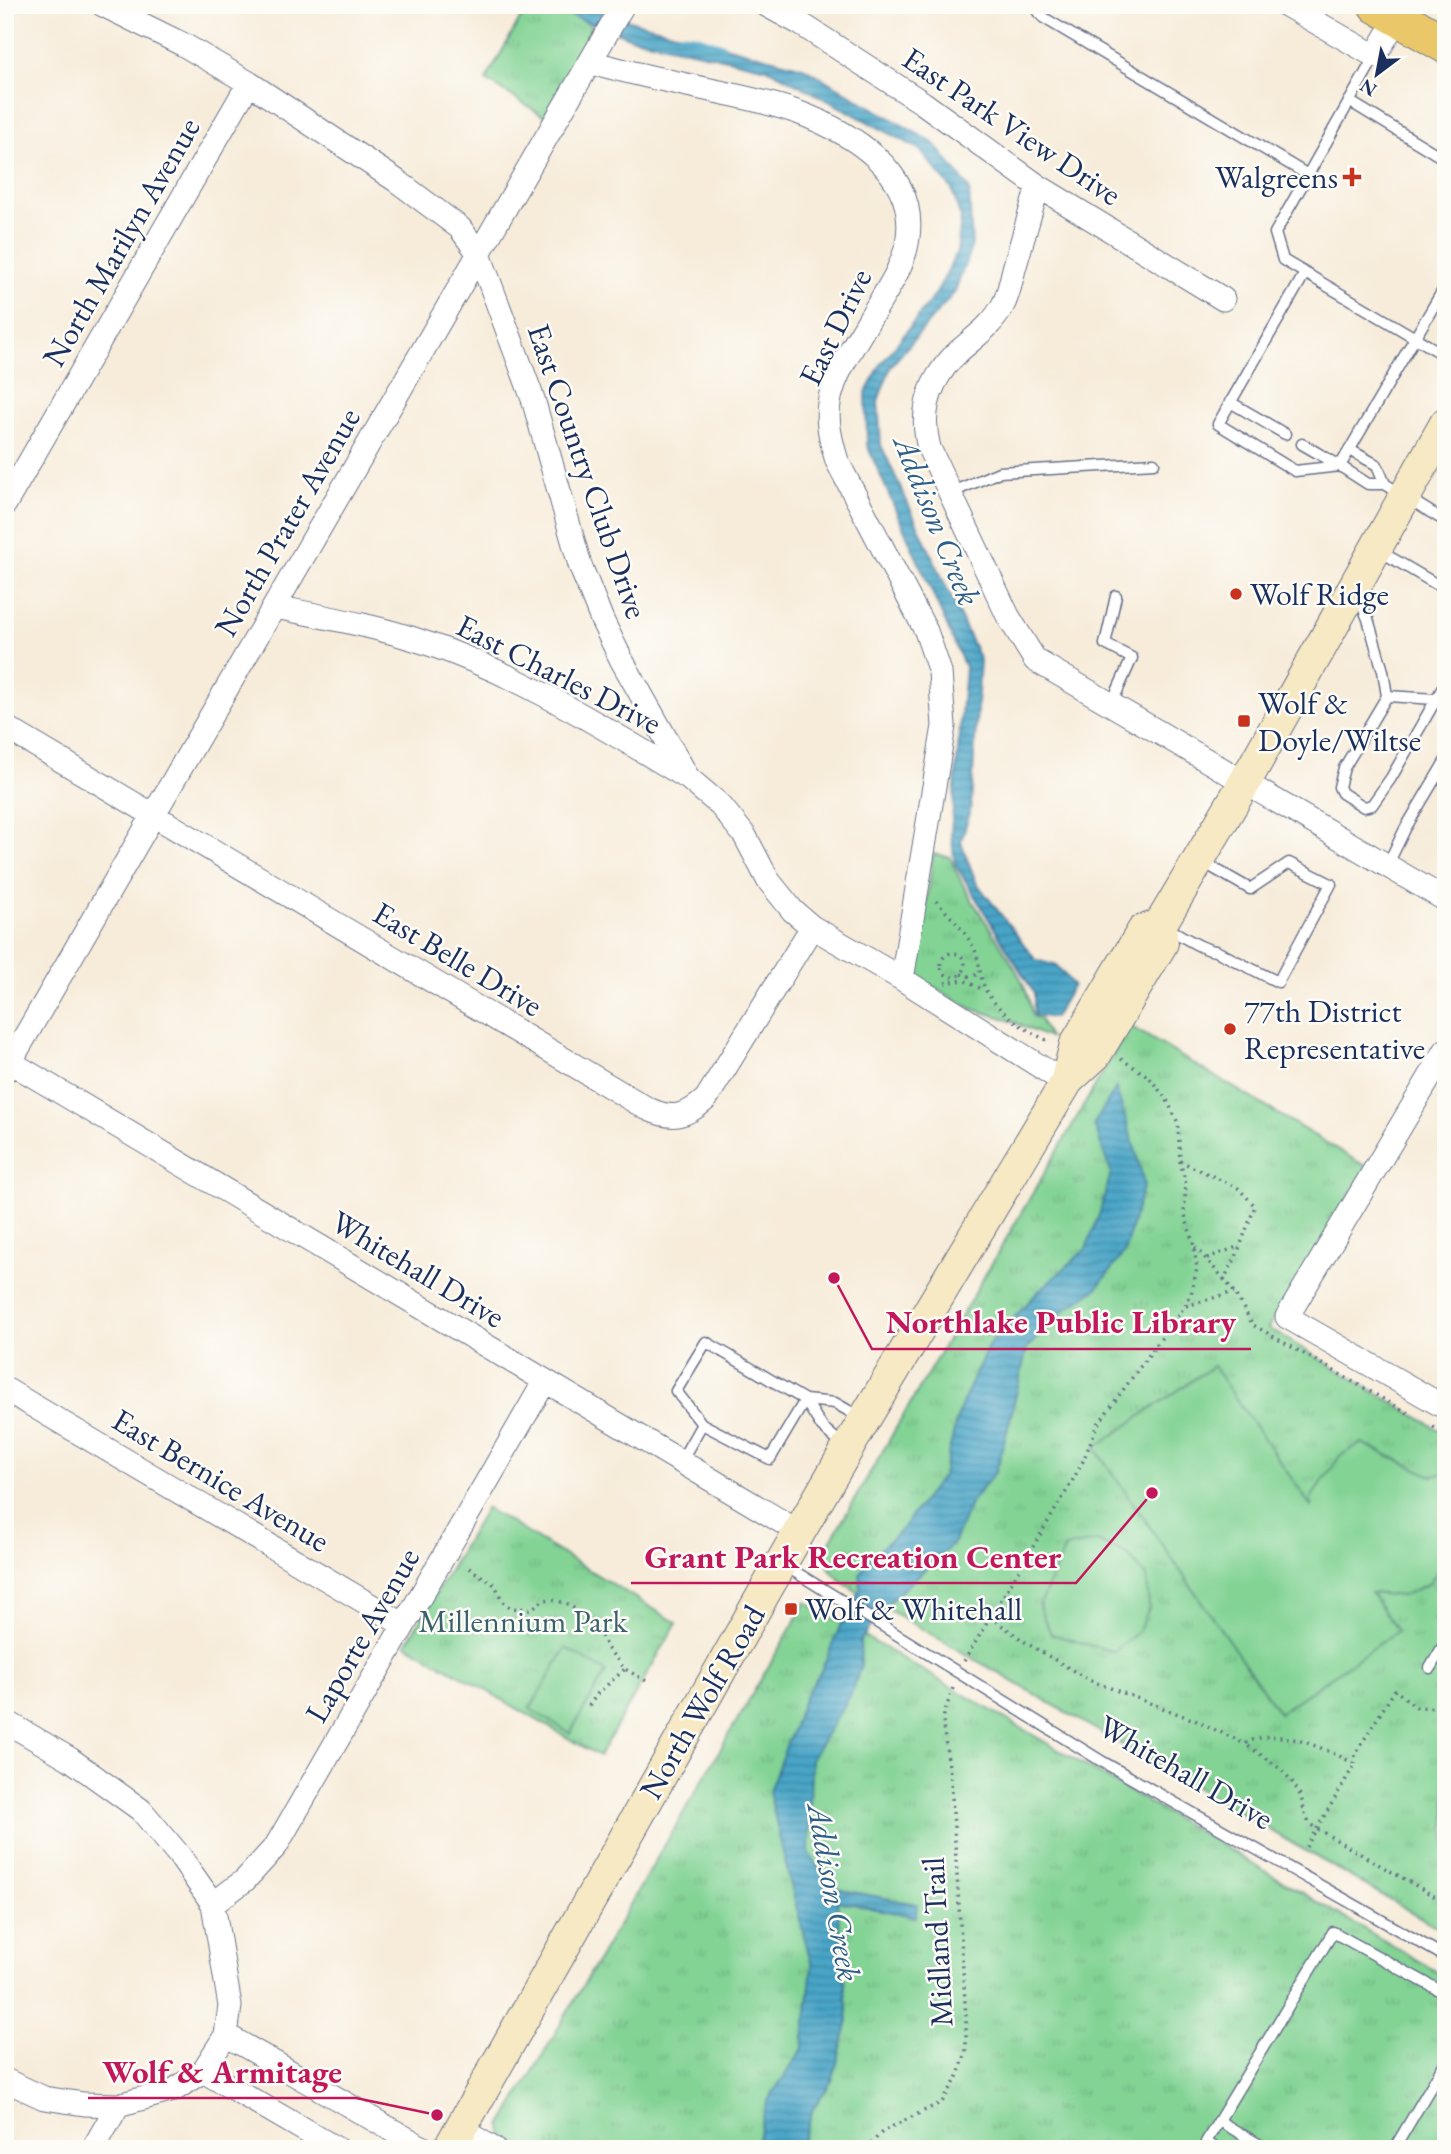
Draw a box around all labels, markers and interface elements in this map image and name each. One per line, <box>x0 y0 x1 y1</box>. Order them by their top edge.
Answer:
street label: East Park View Drive <box>894 37 1130 215</box>
north arrow <box>1342 38 1412 108</box>
text: N <box>1355 73 1381 103</box>
street label: North Marilyn Avenue <box>33 110 209 374</box>
place label: Walgreens <box>1215 156 1338 198</box>
marker: Walgreens <box>1344 169 1360 185</box>
street label: East Drive <box>789 262 881 392</box>
street label: East Country Club Drive <box>518 318 658 624</box>
street label: North Prater Avenue <box>204 400 370 644</box>
water label: Addison Creek <box>883 426 991 612</box>
place label: Wolf Ridge <box>1250 573 1389 615</box>
marker: Wolf Ridge <box>1228 586 1244 602</box>
street label: East Charles Drive <box>449 604 669 744</box>
place label: Wolf & Doyle/Wiltse <box>1258 682 1421 761</box>
marker: Wolf & Doyle/Wiltse <box>1236 713 1252 729</box>
street label: East Belle Drive <box>365 892 551 1026</box>
place label: 77th District Representative <box>1244 990 1425 1069</box>
marker: 77th District Representative <box>1222 1021 1238 1037</box>
street label: Whitehall Drive <box>323 1201 513 1337</box>
callout: Northlake Public Library <box>872 1295 1251 1349</box>
text: Northlake Public Library <box>886 1300 1237 1343</box>
street label: East Bernice Avenue <box>104 1398 338 1562</box>
callout: Grant Park Recreation Center <box>631 1529 1076 1583</box>
text: Grant Park Recreation Center <box>645 1535 1062 1578</box>
street label: Laporte Avenue <box>295 1540 429 1730</box>
place label: Wolf & Whitehall <box>805 1588 1022 1630</box>
street label: North Wolf Road <box>629 1597 775 1807</box>
park label: Millennium Park <box>419 1600 628 1642</box>
marker: Wolf & Whitehall <box>783 1601 799 1617</box>
street label: Whitehall Drive <box>1091 1705 1281 1839</box>
water label: Addison Creek <box>797 1797 871 1984</box>
street label: Midland Trail <box>912 1856 962 2028</box>
callout: Wolf & Armitage <box>88 2044 356 2098</box>
text: Wolf & Armitage <box>102 2050 342 2093</box>

